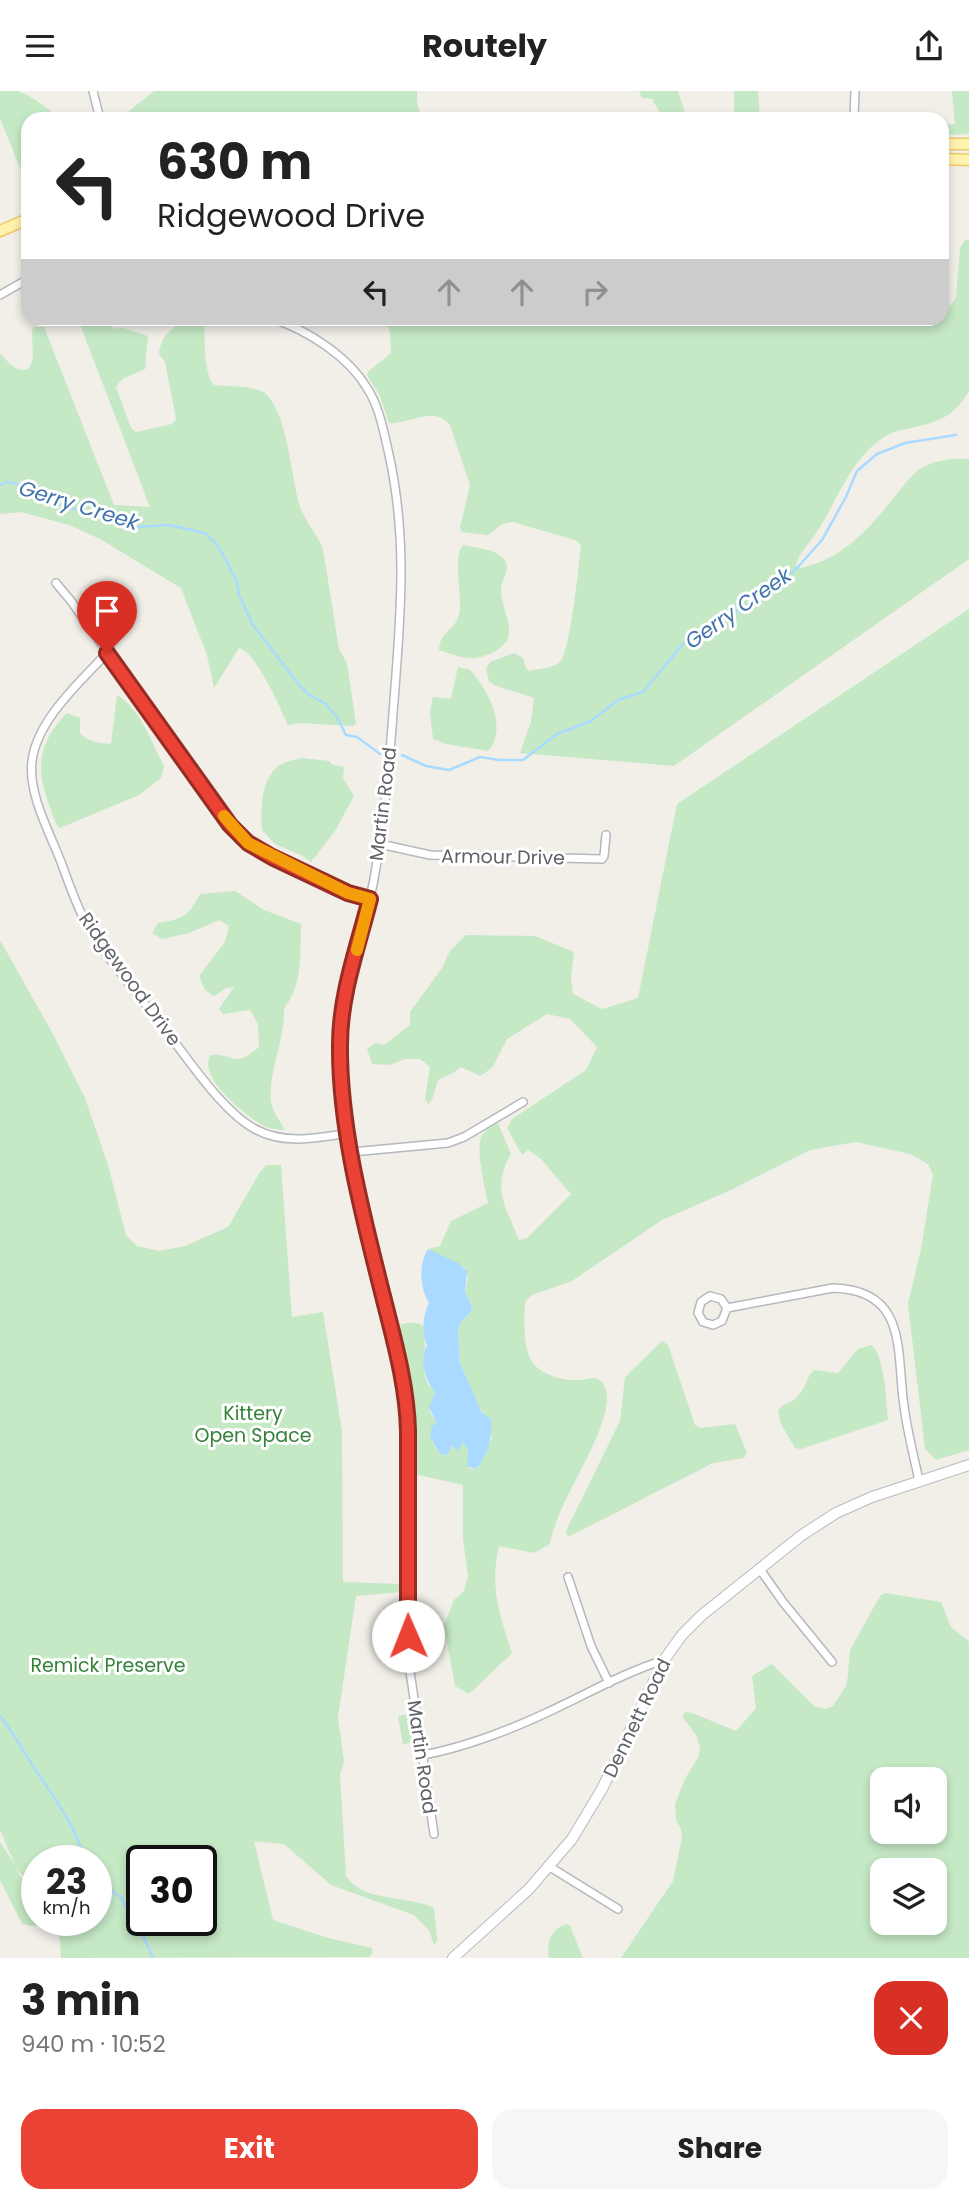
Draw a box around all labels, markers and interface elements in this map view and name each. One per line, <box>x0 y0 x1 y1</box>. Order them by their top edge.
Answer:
text: Routely <box>422 23 547 68</box>
icon: menu <box>21 27 59 65</box>
icon: share <box>910 27 948 65</box>
text: 630 m <box>157 128 312 196</box>
icon: left <box>42 140 133 231</box>
text: Ridgewood Drive <box>157 193 425 238</box>
icon: left <box>357 273 395 311</box>
icon: ahead <box>430 273 468 311</box>
icon: ahead <box>503 273 541 311</box>
icon: right <box>576 273 614 311</box>
water label: Gerry Creek <box>15 473 144 537</box>
water label: Gerry Creek <box>679 560 798 655</box>
pin <box>77 581 137 653</box>
icon: arrive <box>88 592 126 630</box>
street label: Martin Road <box>363 746 403 862</box>
street label: Armour Drive <box>441 842 565 872</box>
street label: Ridgewood Drive <box>72 907 188 1051</box>
park label: Kittery Open Space <box>195 1400 311 1449</box>
position arrow <box>371 1599 445 1673</box>
park label: Remick Preserve <box>30 1652 186 1679</box>
street label: Dennett Road <box>596 1654 678 1782</box>
street label: Martin Road <box>401 1698 443 1816</box>
map controls <box>870 1767 947 1935</box>
button: sound <box>870 1767 947 1844</box>
speed limit sign: 30 <box>126 1845 217 1936</box>
text: 23 <box>46 1857 87 1906</box>
button: layers <box>870 1858 947 1935</box>
text: km/h <box>43 1895 90 1920</box>
text: 3 min <box>21 1971 141 2030</box>
button: close <box>874 1981 948 2055</box>
text: 940 m · 10:52 <box>21 2028 166 2060</box>
button: Exit <box>21 2109 478 2189</box>
button: Share <box>492 2109 948 2189</box>

